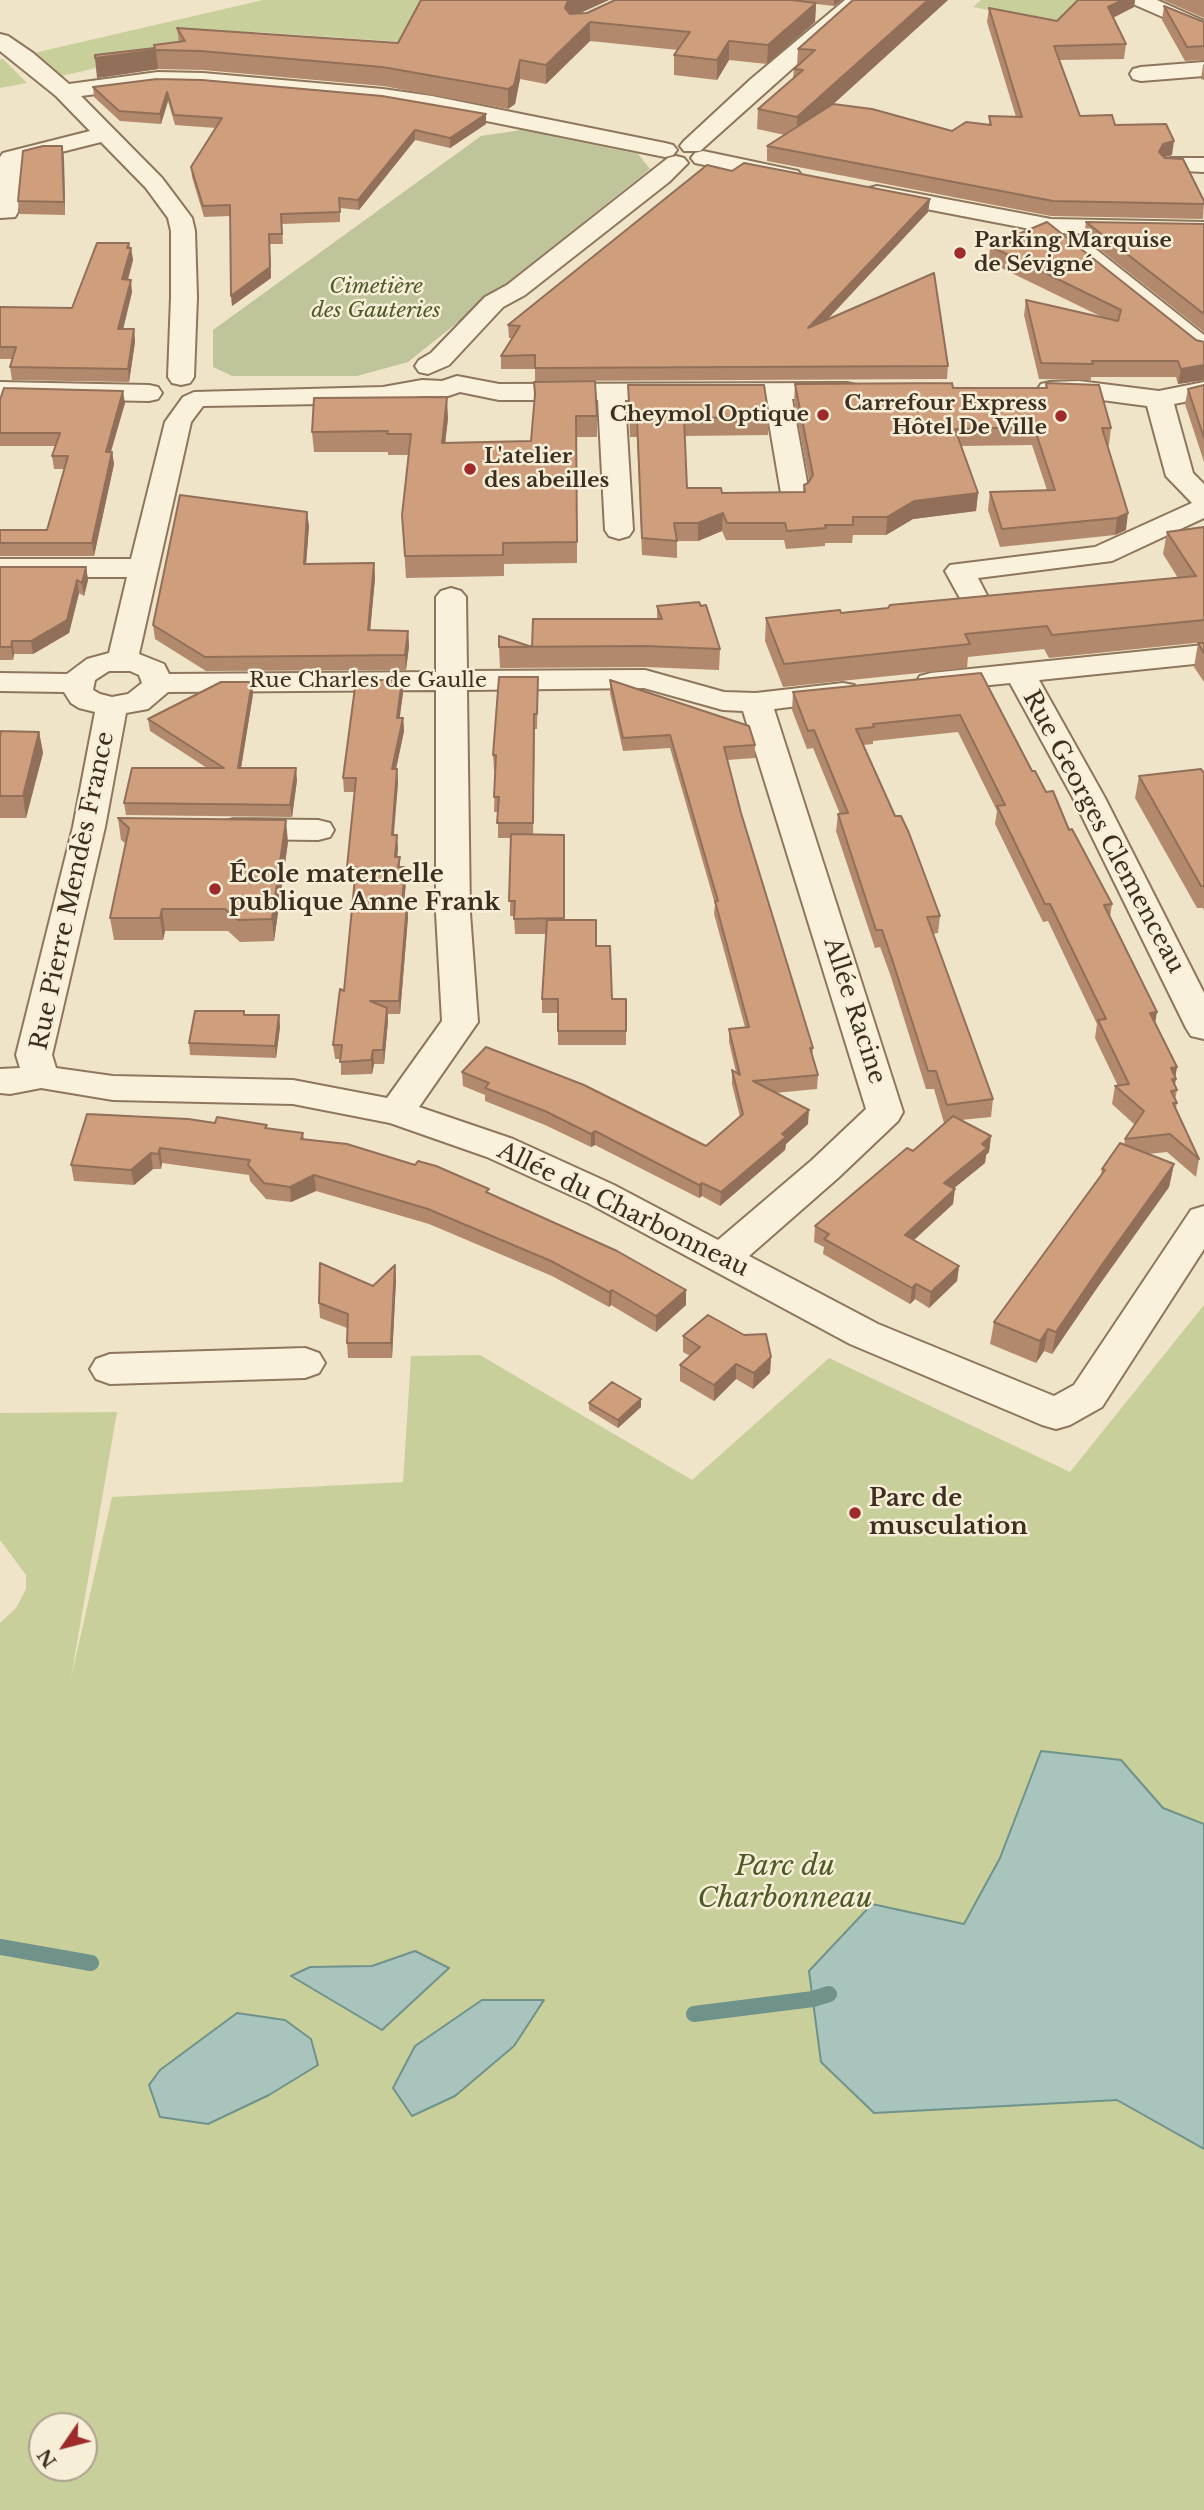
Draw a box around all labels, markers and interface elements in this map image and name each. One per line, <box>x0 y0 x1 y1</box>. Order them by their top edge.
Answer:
place label: Parking Marquise de Sévigné <box>974 228 1172 278</box>
marker: Parking Marquise de Sévigné <box>952 245 968 261</box>
park label: Cimetière des Gauteries <box>311 274 441 324</box>
place label: Carrefour Express Hôtel De Ville <box>844 391 1047 441</box>
place label: Cheymol Optique <box>610 402 809 428</box>
marker: Cheymol Optique <box>815 407 831 423</box>
marker: Carrefour Express Hôtel De Ville <box>1053 408 1069 424</box>
place label: L'atelier des abeilles <box>484 444 609 494</box>
marker: L'atelier des abeilles <box>462 461 478 477</box>
street label: Rue Charles de Gaulle <box>249 668 487 694</box>
street label: Rue Georges Clemenceau <box>1016 686 1190 978</box>
street label: Rue Pierre Mendès France <box>25 729 121 1053</box>
place label: École maternelle publique Anne Frank <box>229 861 500 917</box>
marker: École maternelle publique Anne Frank <box>207 881 223 897</box>
street label: Allée Racine <box>817 934 891 1088</box>
street label: Allée du Charbonneau <box>493 1137 753 1283</box>
place label: Parc de musculation <box>869 1485 1028 1541</box>
marker: Parc de musculation <box>847 1505 863 1521</box>
park label: Parc du Charbonneau <box>697 1850 873 1916</box>
north arrow <box>28 2412 98 2482</box>
text: N <box>32 2444 62 2472</box>

